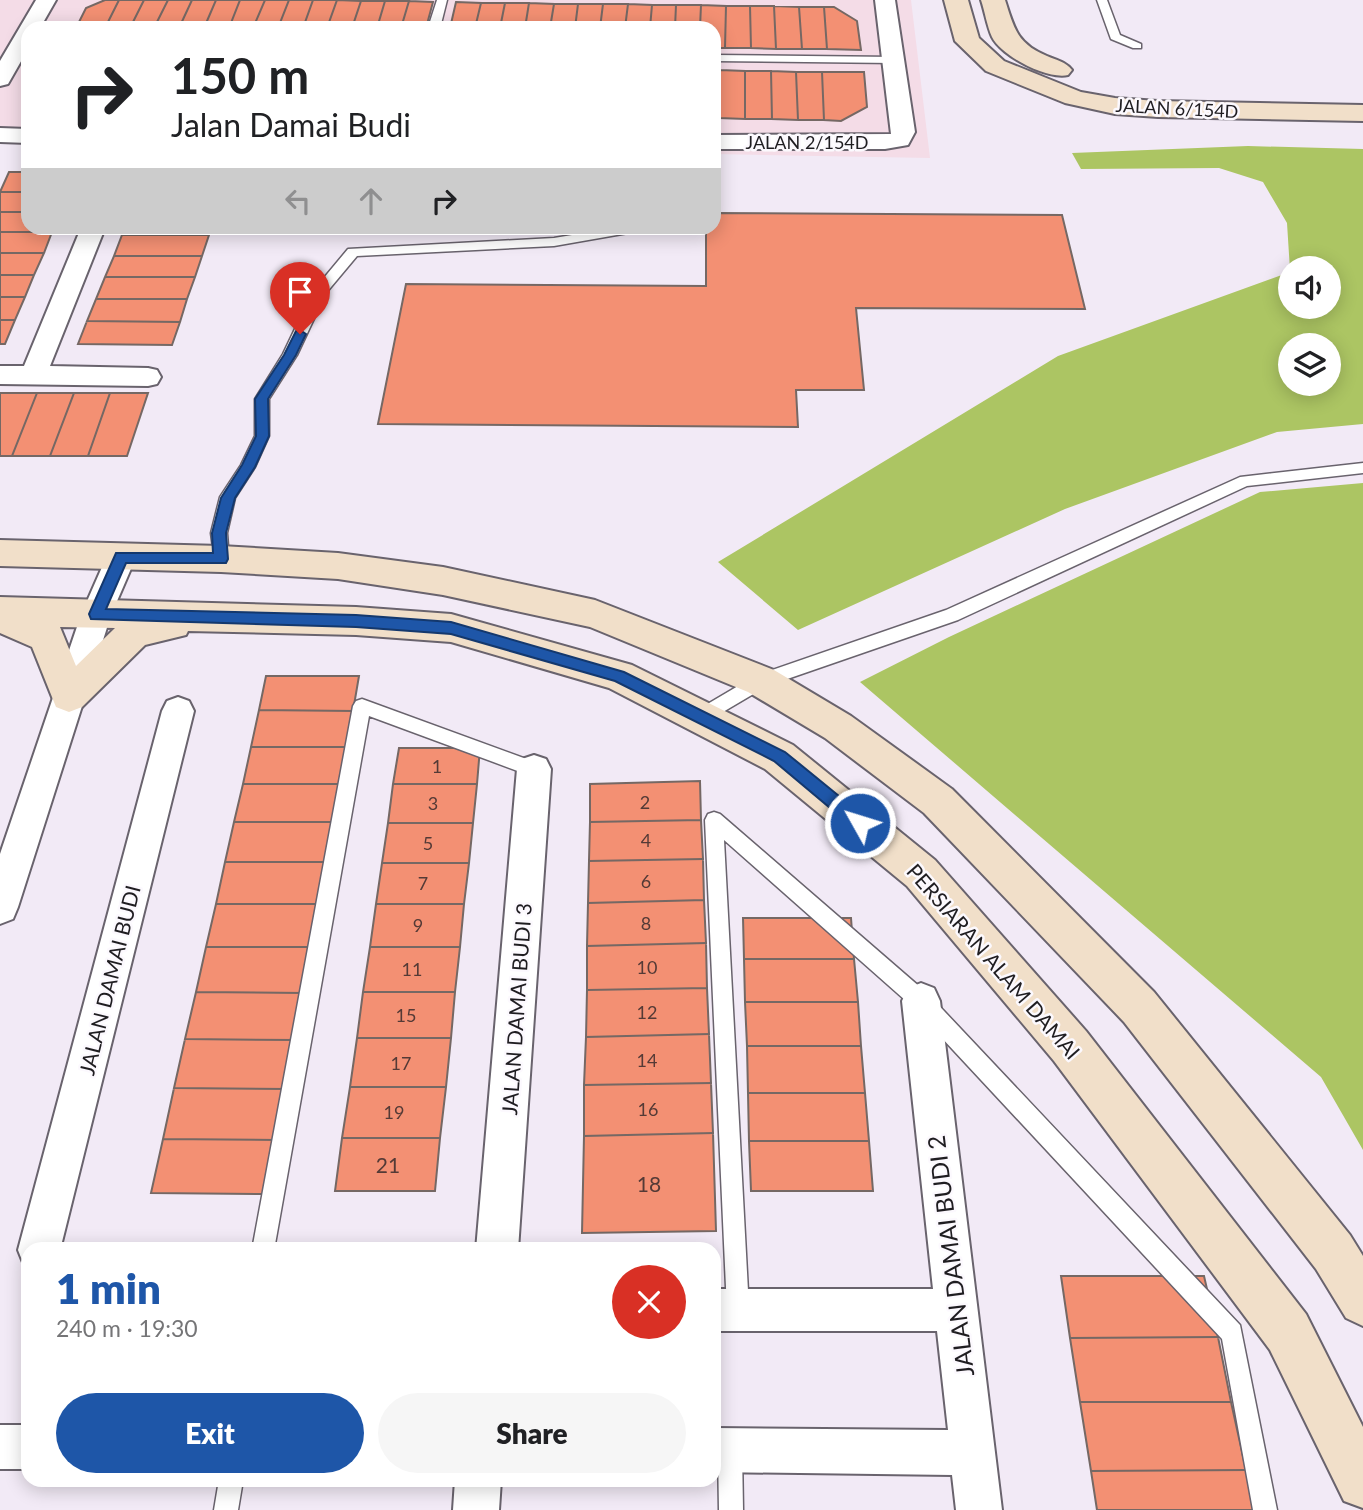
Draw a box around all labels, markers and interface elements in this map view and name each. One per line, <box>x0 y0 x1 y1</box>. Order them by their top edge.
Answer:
text: 150 m <box>171 46 309 104</box>
icon: right <box>56 49 147 140</box>
street label: JALAN 6/154D <box>1115 94 1239 122</box>
text: Jalan Damai Budi <box>171 105 411 144</box>
street label: JALAN 2/154D <box>746 131 869 153</box>
icon: left <box>279 182 317 220</box>
icon: ahead <box>352 182 390 220</box>
icon: right <box>425 182 463 220</box>
map controls <box>1278 256 1341 396</box>
button: sound <box>1278 256 1341 319</box>
pin <box>270 262 330 334</box>
icon: arrive <box>281 273 319 311</box>
button: layers <box>1278 333 1341 396</box>
house number: 1 <box>432 755 442 777</box>
position arrow <box>823 786 897 860</box>
house number: 2 <box>640 791 650 813</box>
house number: 3 <box>428 792 438 814</box>
house number: 4 <box>641 829 651 851</box>
house number: 5 <box>423 832 433 854</box>
street label: PERSIARAN ALAM DAMAI <box>902 858 1086 1064</box>
house number: 6 <box>641 870 651 892</box>
house number: 7 <box>418 872 428 894</box>
street label: JALAN DAMAI BUDI <box>73 882 145 1078</box>
street label: JALAN DAMAI BUDI 3 <box>496 902 536 1116</box>
house number: 8 <box>641 912 651 934</box>
house number: 9 <box>413 914 423 936</box>
house number: 10 <box>637 956 657 978</box>
house number: 11 <box>402 958 422 980</box>
house number: 12 <box>637 1001 657 1023</box>
house number: 15 <box>396 1004 416 1026</box>
house number: 14 <box>637 1049 657 1071</box>
house number: 17 <box>391 1052 411 1074</box>
house number: 16 <box>638 1098 658 1120</box>
house number: 19 <box>384 1101 404 1123</box>
street label: JALAN DAMAI BUDI 2 <box>921 1134 979 1378</box>
house number: 21 <box>376 1152 400 1177</box>
house number: 18 <box>637 1171 661 1196</box>
text: 1 min <box>56 1263 161 1313</box>
button: close <box>612 1265 686 1339</box>
text: 240 m · 19:30 <box>56 1314 198 1342</box>
button: Exit <box>56 1393 364 1473</box>
button: Share <box>378 1393 686 1473</box>

